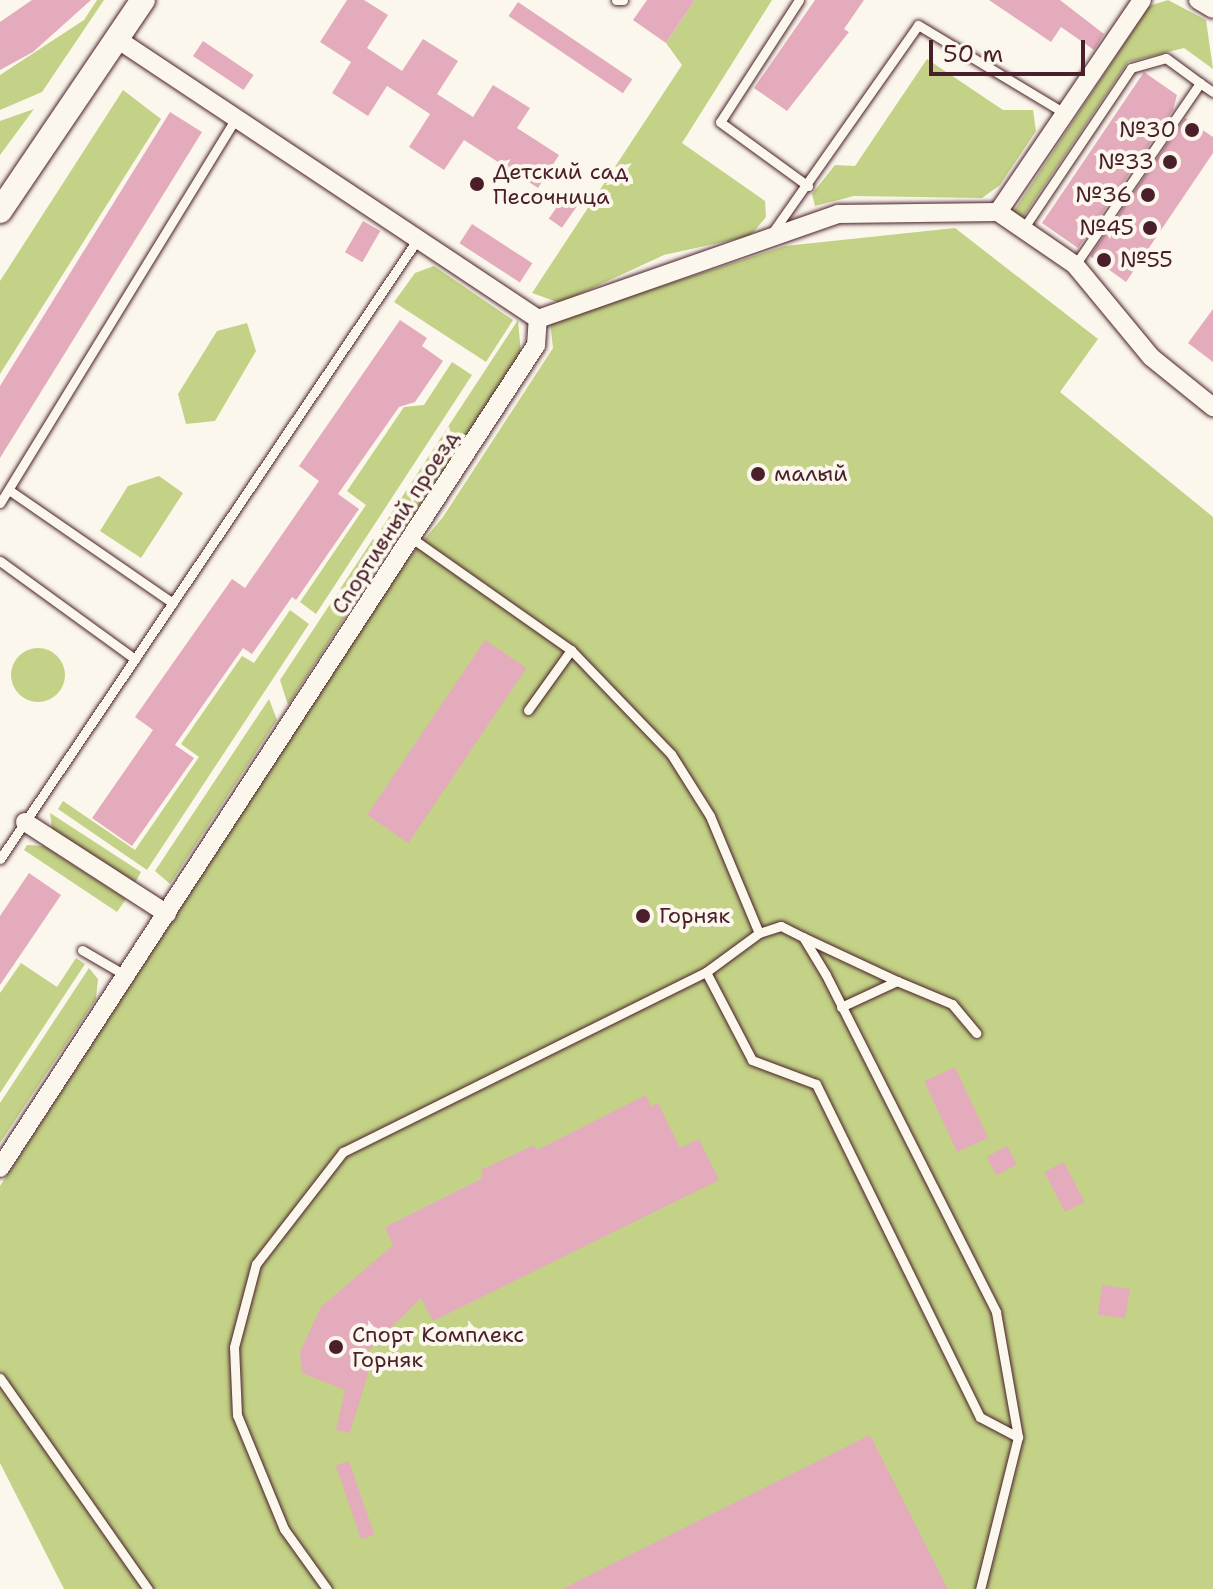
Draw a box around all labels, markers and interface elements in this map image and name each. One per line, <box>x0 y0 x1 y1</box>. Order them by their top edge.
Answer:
scale bar <box>933 24 1089 74</box>
text: 50 m <box>943 38 1003 70</box>
place label: №30 <box>1119 117 1176 143</box>
marker: №30 <box>1183 121 1201 139</box>
place label: №33 <box>1098 149 1154 175</box>
marker: №33 <box>1161 153 1179 171</box>
place label: Детский сад Песочница <box>493 158 629 210</box>
marker: Детский сад Песочница <box>468 175 486 193</box>
place label: №36 <box>1075 182 1132 208</box>
marker: №36 <box>1139 186 1157 204</box>
place label: №45 <box>1079 215 1134 241</box>
marker: №45 <box>1141 219 1159 237</box>
place label: №55 <box>1120 247 1173 273</box>
marker: №55 <box>1095 251 1113 269</box>
street label: Спортивный проезд <box>326 425 464 619</box>
place label: малый <box>774 461 848 487</box>
marker: малый <box>749 465 767 483</box>
place label: Горняк <box>659 903 730 929</box>
marker: Горняк <box>634 907 652 925</box>
place label: Спорт Комплекс Горняк <box>352 1321 524 1372</box>
marker: Спорт Комплекс Горняк <box>327 1338 345 1356</box>

